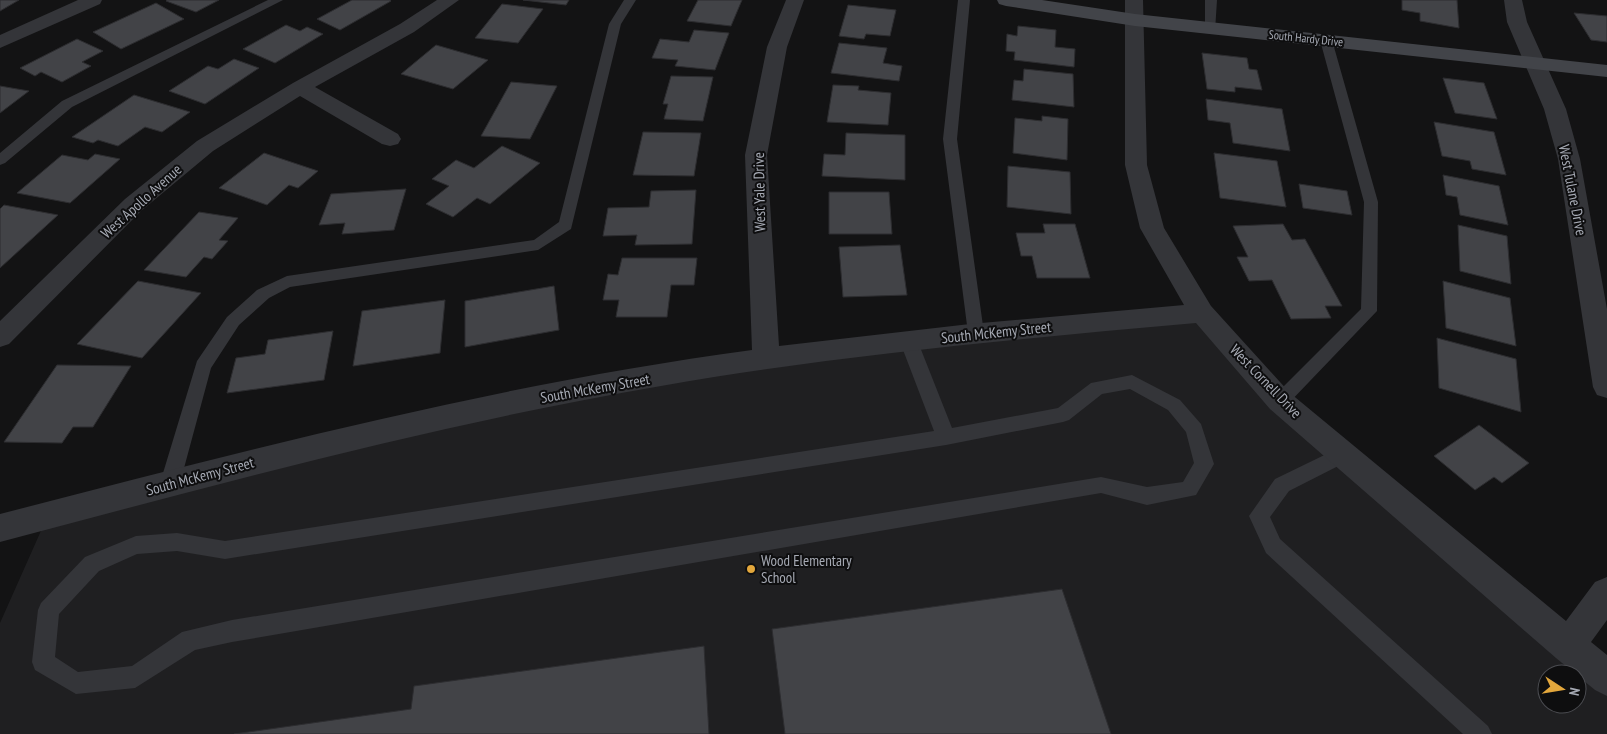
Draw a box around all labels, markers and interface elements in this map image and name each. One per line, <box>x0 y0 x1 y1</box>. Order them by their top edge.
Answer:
street label: South Hardy Drive <box>1268 27 1344 49</box>
street label: West Tulane Drive <box>1555 143 1591 237</box>
street label: West Yale Drive <box>749 152 769 232</box>
street label: West Apollo Avenue <box>97 160 185 242</box>
street label: South McKemy Street <box>940 317 1052 347</box>
street label: West Cornell Drive <box>1226 340 1306 422</box>
street label: South McKemy Street <box>539 369 651 407</box>
street label: South McKemy Street <box>144 453 256 499</box>
place label: Wood Elementary School <box>761 551 852 587</box>
marker: Wood Elementary School <box>745 563 757 575</box>
north arrow <box>1537 664 1587 714</box>
text: N <box>1565 686 1584 697</box>

